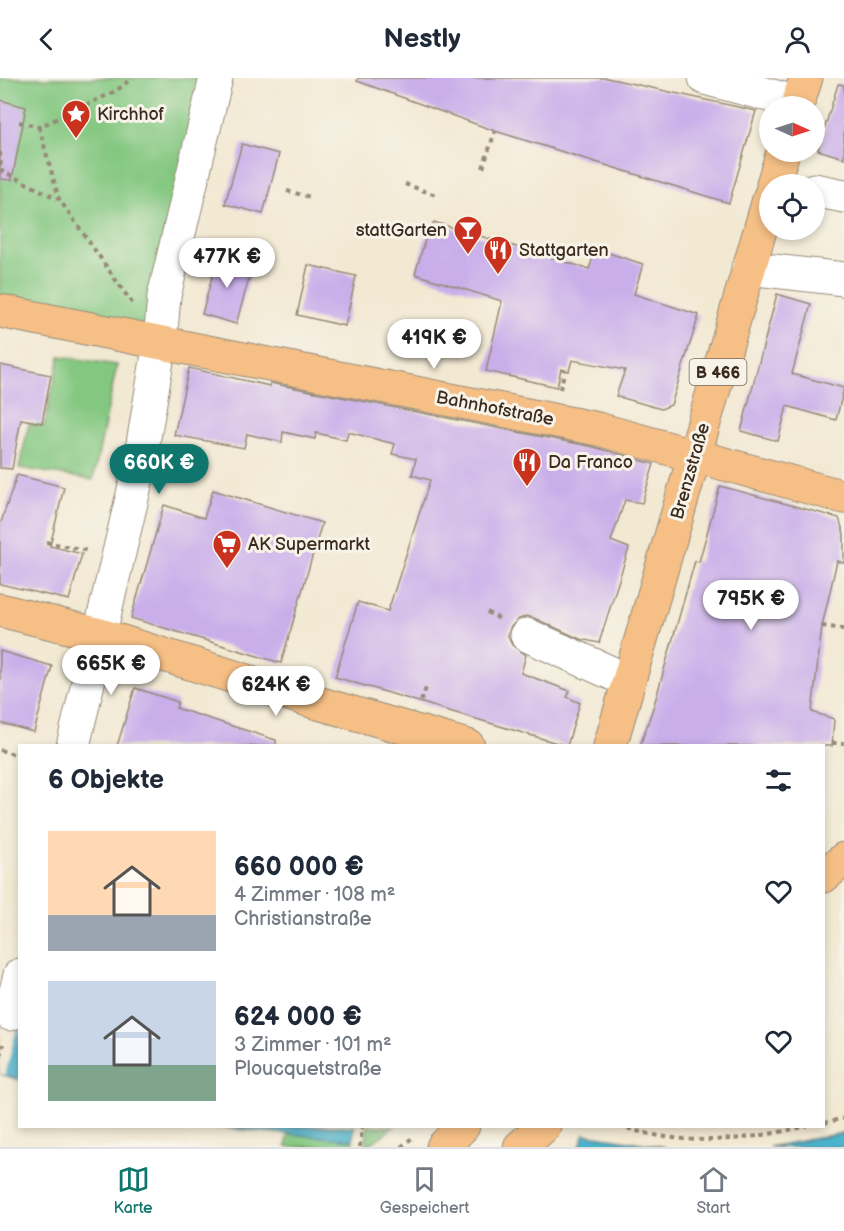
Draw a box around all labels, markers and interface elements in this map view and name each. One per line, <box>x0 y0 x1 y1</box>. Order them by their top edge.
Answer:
icon: back <box>30 23 63 56</box>
text: Nestly <box>383 23 461 55</box>
icon: person <box>781 23 814 56</box>
north arrow <box>759 96 825 162</box>
map controls <box>759 96 825 240</box>
place icon: Kirchhof <box>60 98 92 140</box>
place label: Kirchhof <box>97 104 165 125</box>
button: locate <box>759 174 825 240</box>
bar icon: stattGarten <box>452 214 484 256</box>
place label: stattGarten <box>356 220 447 241</box>
restaurant icon: Stattgarten <box>482 234 514 276</box>
pin: 477K € <box>178 238 276 289</box>
place label: Stattgarten <box>519 240 609 261</box>
text: 477K € <box>193 245 261 269</box>
pin: 419K € <box>385 319 483 370</box>
text: 419K € <box>401 326 467 350</box>
road number: B 466 <box>690 359 746 385</box>
street label: Bahnhofstraße <box>434 387 556 430</box>
street label: Brenzstraße <box>667 420 714 522</box>
pin: 660K € <box>110 444 208 495</box>
restaurant icon: Da Franco <box>511 446 543 488</box>
text: 660K € <box>124 451 194 475</box>
place label: Da Franco <box>548 452 633 473</box>
supermarket icon: AK Supermarkt <box>211 528 243 570</box>
place label: AK Supermarkt <box>248 534 371 555</box>
pin: 795K € <box>702 580 800 631</box>
text: 795K € <box>717 587 785 611</box>
pin: 665K € <box>62 645 160 696</box>
text: 665K € <box>76 652 146 676</box>
pin: 624K € <box>227 666 325 717</box>
text: 624K € <box>241 673 311 697</box>
icon: filters <box>762 764 795 797</box>
text: 6 Objekte <box>48 765 164 796</box>
text: 660 000 € <box>234 852 364 883</box>
icon: home <box>96 855 168 927</box>
icon: heart <box>762 875 795 908</box>
text: 4 Zimmer · 108 m² <box>234 883 395 907</box>
text: Christianstraße <box>234 907 372 931</box>
text: 624 000 € <box>234 1002 362 1033</box>
icon: home <box>96 1005 168 1077</box>
icon: heart <box>762 1025 795 1058</box>
text: 3 Zimmer · 101 m² <box>234 1033 392 1057</box>
text: Ploucquetstraße <box>234 1057 382 1081</box>
tab: Karte <box>114 1163 153 1218</box>
tab: Gespeichert <box>380 1163 469 1218</box>
tab: Start <box>696 1163 730 1218</box>

